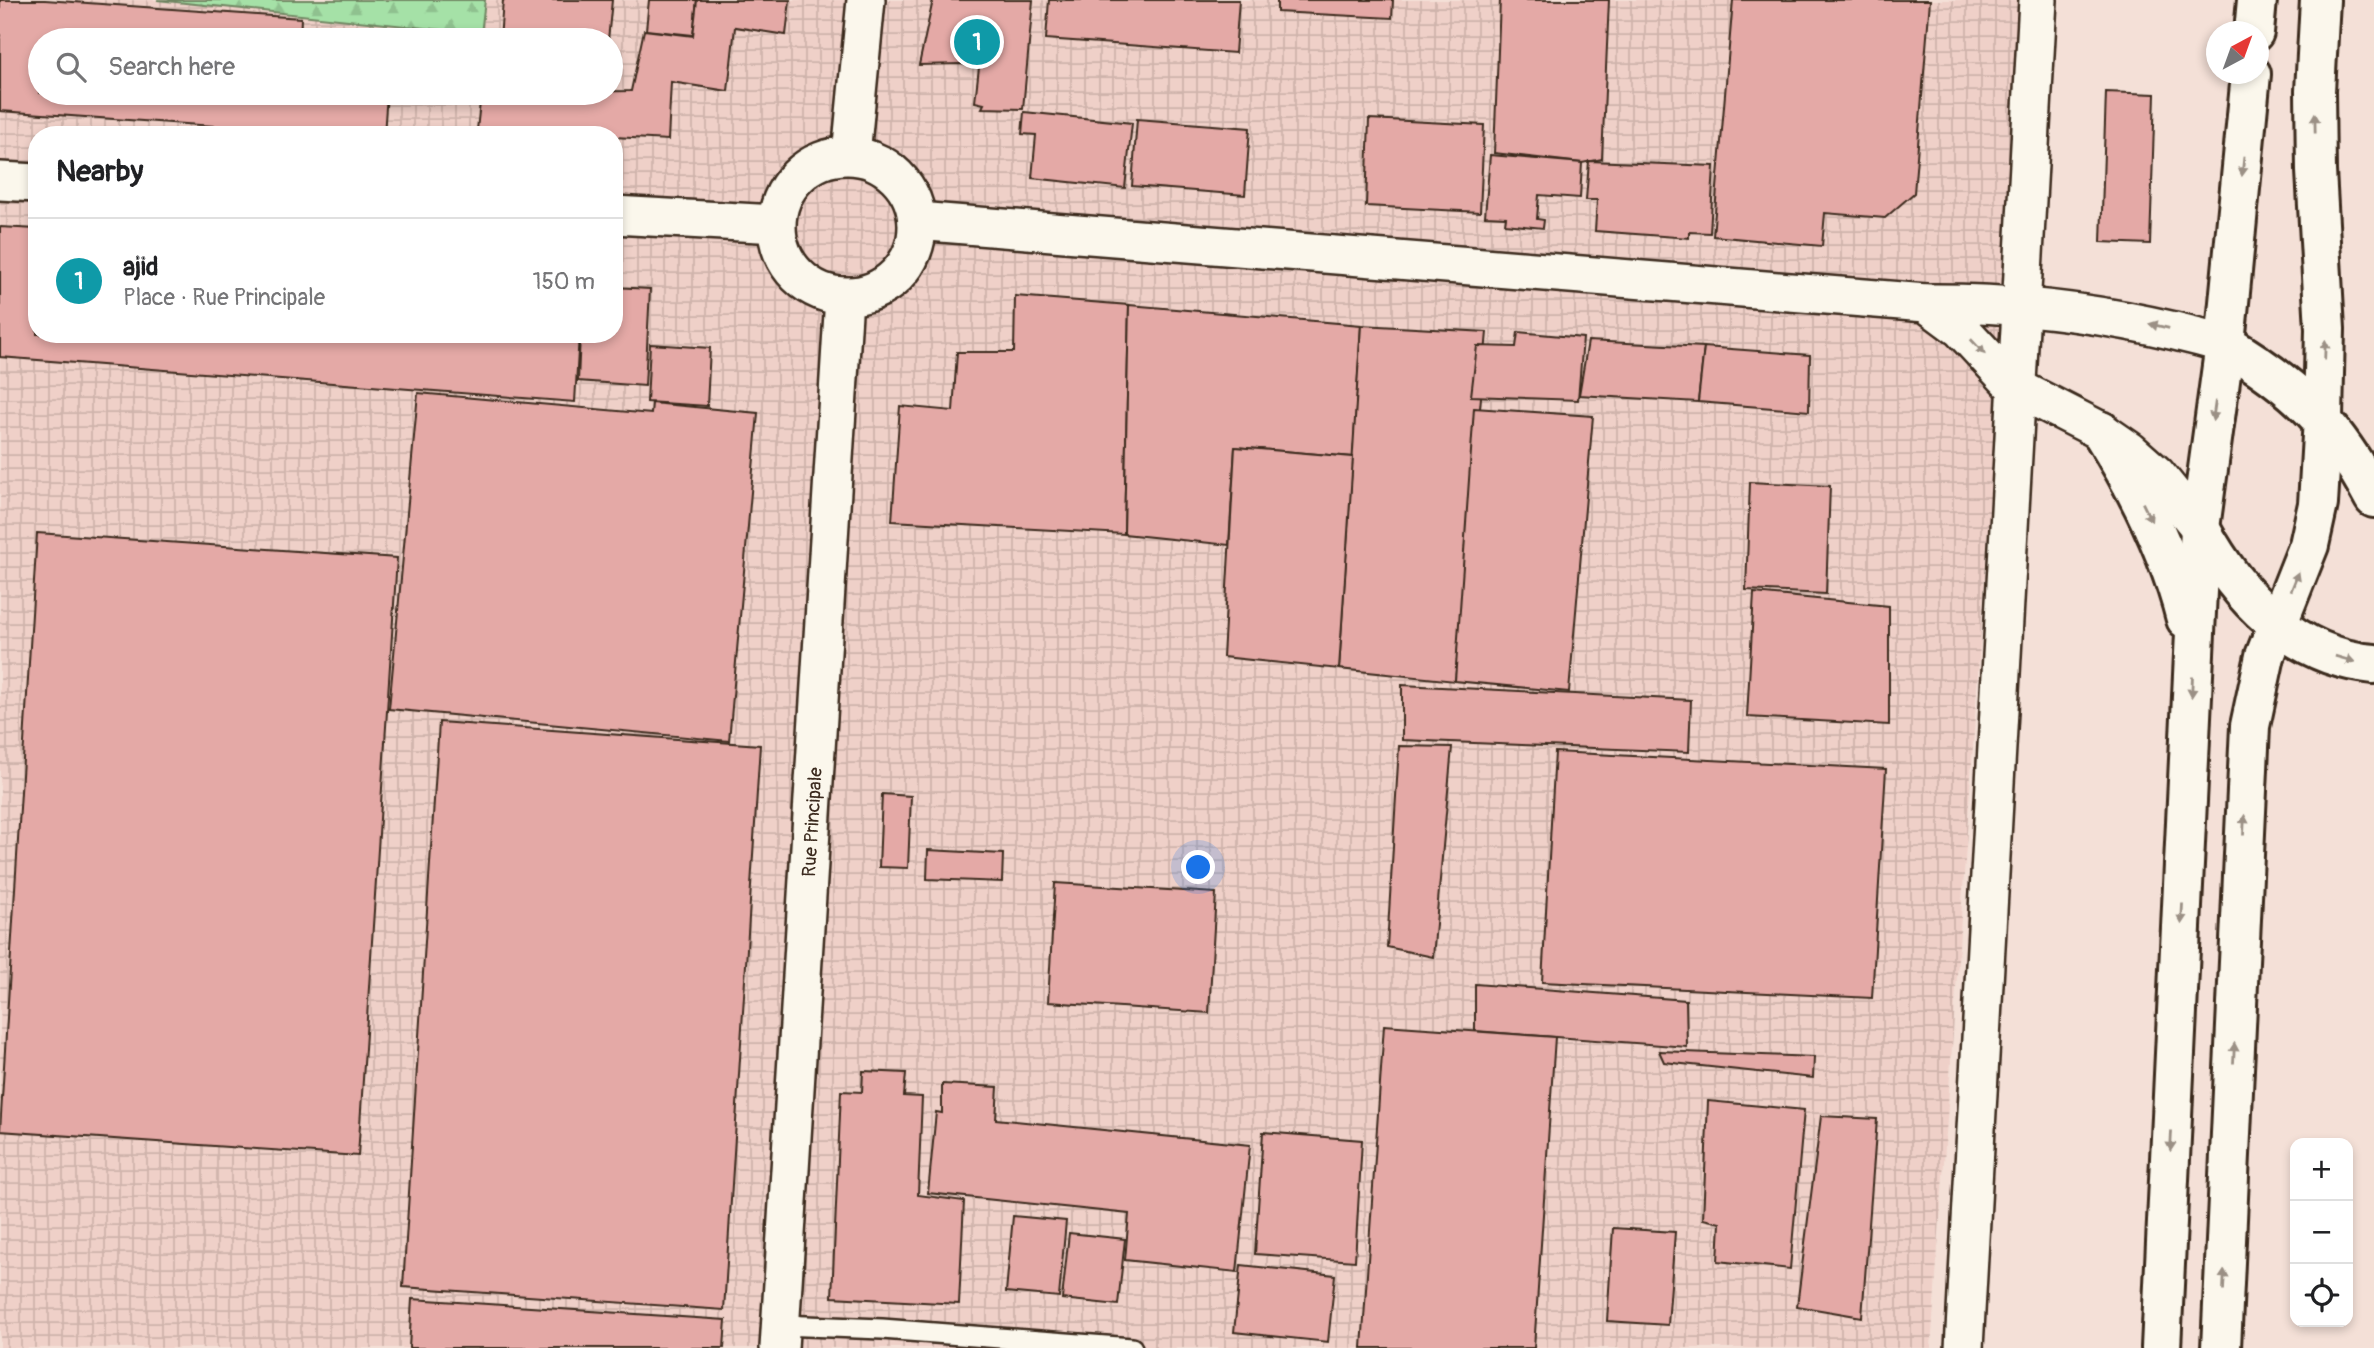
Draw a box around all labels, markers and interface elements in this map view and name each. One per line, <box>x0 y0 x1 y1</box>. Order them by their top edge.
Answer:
pin: 1 <box>954 16 1000 68</box>
north arrow <box>2206 21 2269 84</box>
search box <box>28 28 623 105</box>
icon: search <box>52 48 90 86</box>
text: Search here <box>108 51 235 83</box>
one-way arrow <box>2309 111 2321 133</box>
text: Nearby <box>56 153 143 190</box>
one-way arrow <box>2237 155 2248 177</box>
text: ajid <box>123 251 158 283</box>
text: 1 <box>75 267 84 296</box>
text: 150 m <box>532 267 595 296</box>
text: Place · Rue Principale <box>123 283 325 312</box>
one-way arrow <box>2148 320 2170 331</box>
one-way arrow <box>1970 338 1986 355</box>
one-way arrow <box>2319 338 2330 360</box>
one-way arrow <box>2208 400 2219 422</box>
one-way arrow <box>2141 502 2152 522</box>
one-way arrow <box>2290 571 2301 592</box>
one-way arrow <box>2335 655 2356 665</box>
one-way arrow <box>2187 676 2198 698</box>
street label: Rue Principale <box>797 766 828 878</box>
one-way arrow <box>2239 814 2250 836</box>
your location <box>1181 850 1215 884</box>
one-way arrow <box>2176 903 2187 925</box>
one-way arrow <box>2229 1041 2240 1063</box>
one-way arrow <box>2165 1130 2176 1152</box>
map controls <box>2290 1138 2353 1327</box>
button: + <box>2290 1138 2353 1201</box>
button: − <box>2290 1201 2353 1264</box>
button: locate <box>2290 1264 2353 1327</box>
one-way arrow <box>2218 1269 2229 1291</box>

